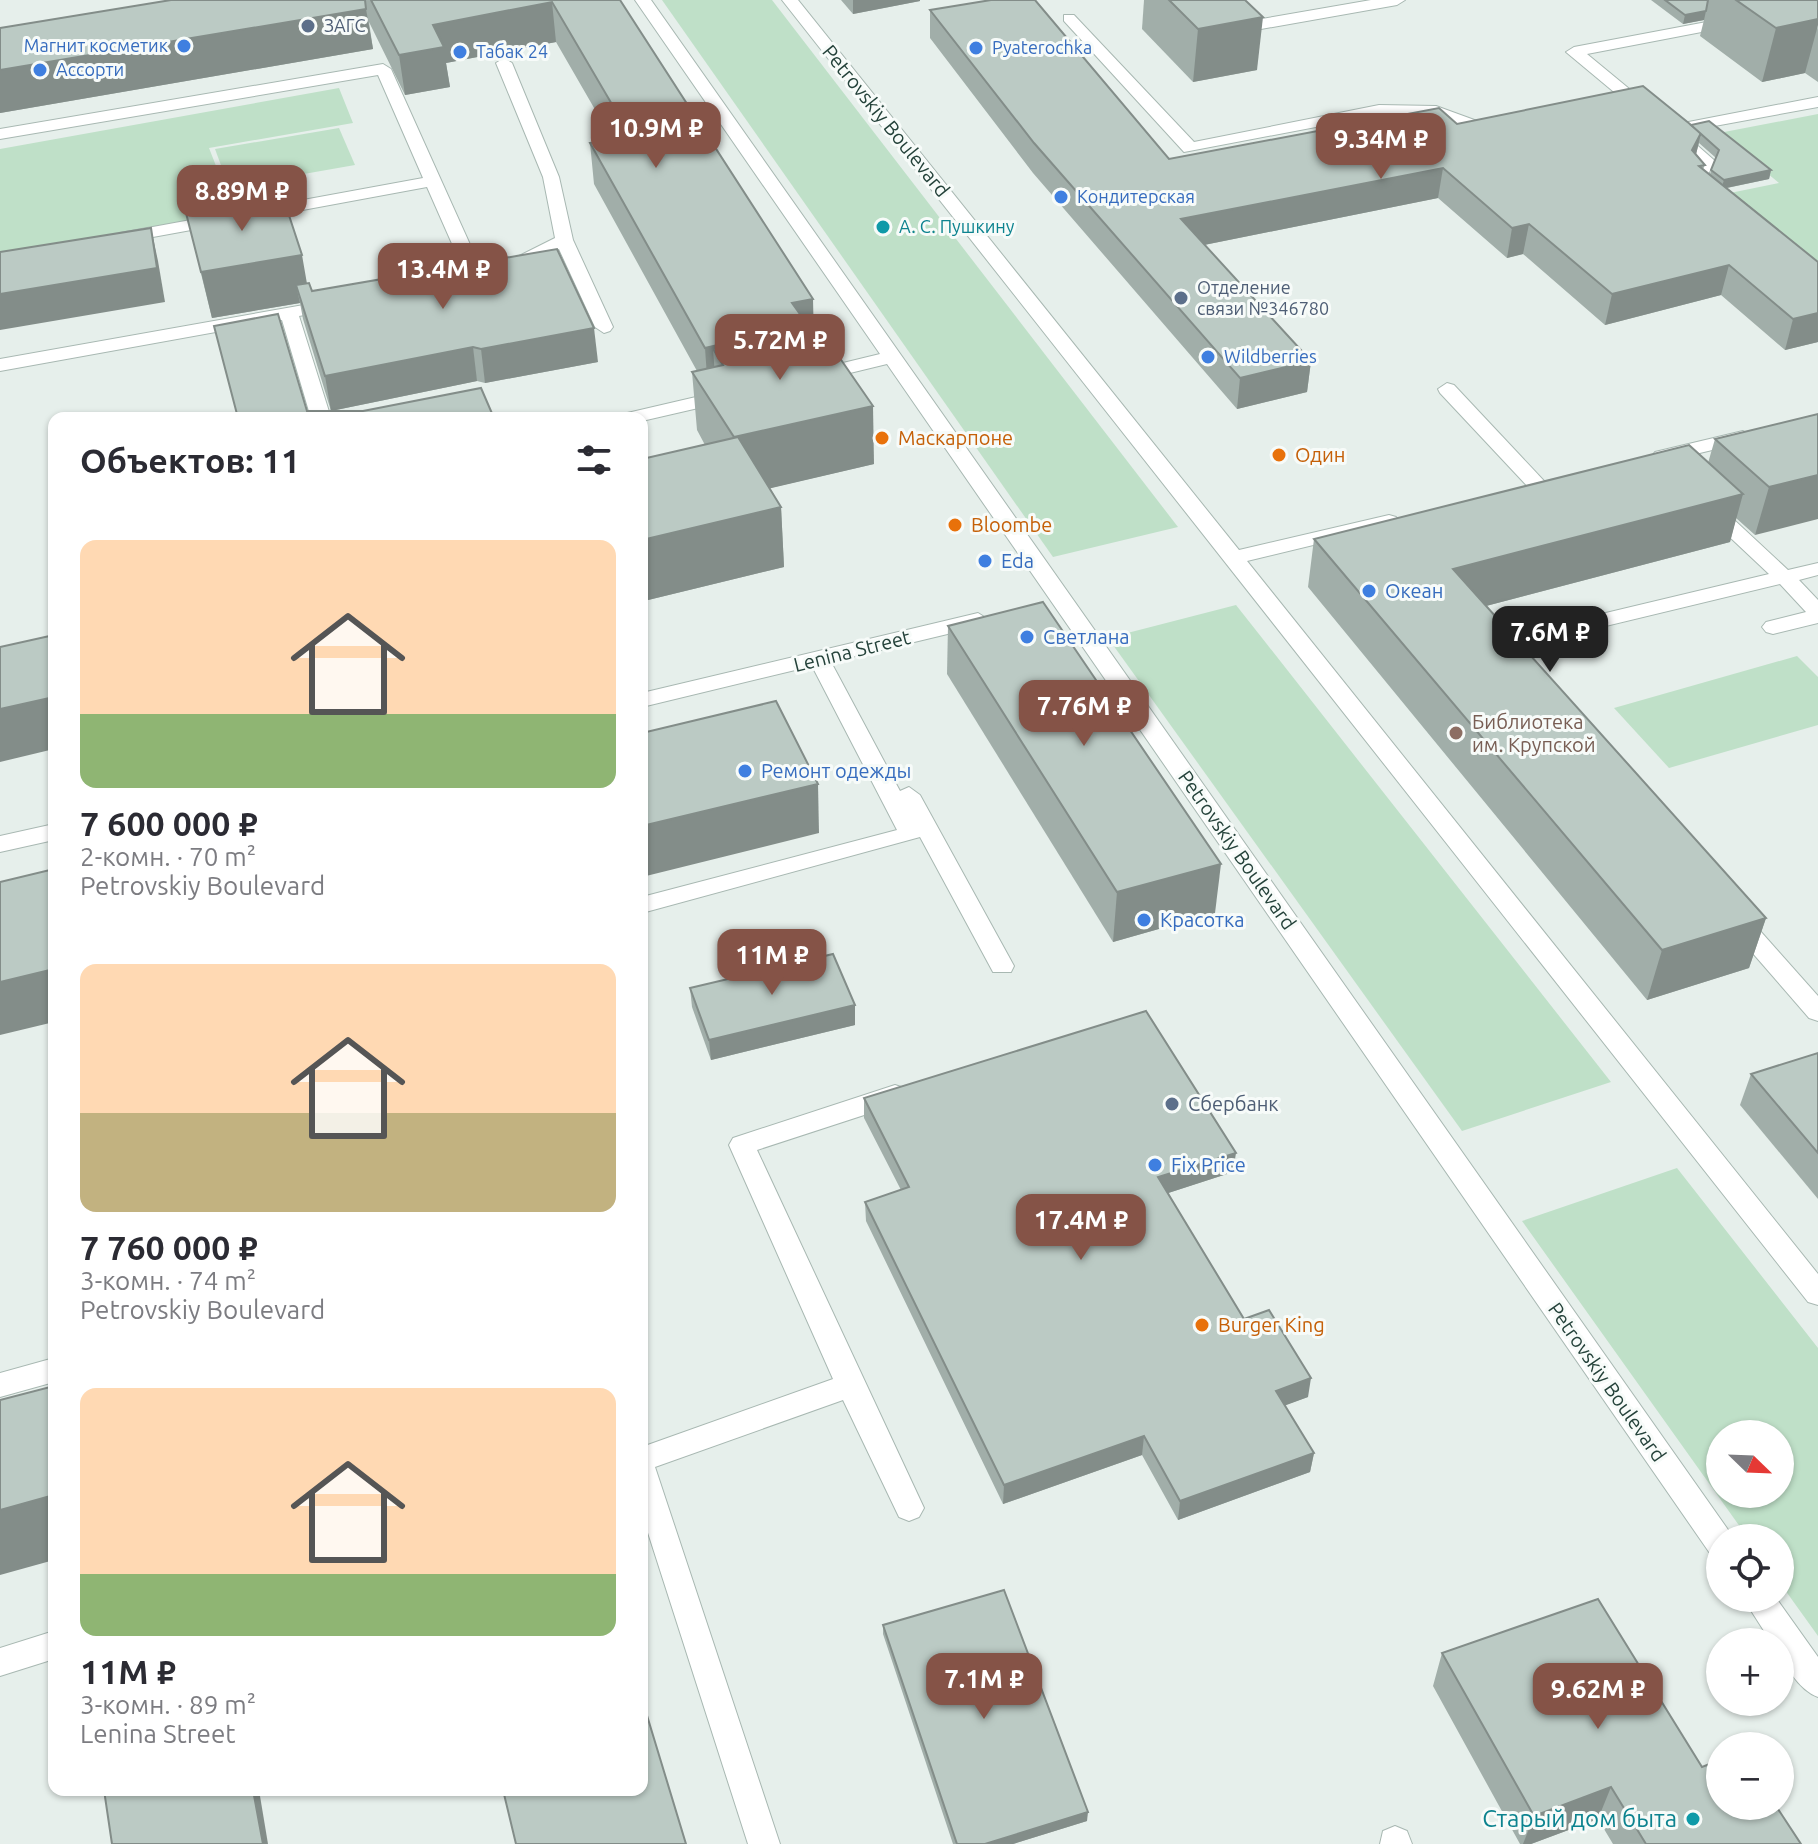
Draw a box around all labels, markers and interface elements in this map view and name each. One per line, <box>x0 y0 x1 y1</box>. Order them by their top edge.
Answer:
place label: ЗАГС <box>324 15 365 35</box>
marker: ЗАГС <box>299 17 317 35</box>
place label: Магнит косметик <box>24 35 168 55</box>
marker: Магнит косметик <box>175 37 193 55</box>
place label: Pyaterochka <box>992 37 1092 57</box>
marker: Pyaterochka <box>967 39 985 57</box>
street label: Petrovskiy Boulevard <box>818 40 955 201</box>
place label: Табак 24 <box>476 41 548 61</box>
marker: Табак 24 <box>451 43 469 61</box>
place label: Ассорти <box>56 59 124 79</box>
marker: Ассорти <box>31 61 49 79</box>
pin: 10.9M ₽ <box>582 102 730 170</box>
text: 10.9M ₽ <box>609 113 703 142</box>
pin: 9.34M ₽ <box>1307 113 1455 181</box>
text: 9.34M ₽ <box>1334 124 1428 153</box>
pin: 8.89M ₽ <box>168 165 316 233</box>
text: 8.89M ₽ <box>195 176 289 205</box>
place label: Кондитерская <box>1077 186 1195 206</box>
marker: Кондитерская <box>1052 188 1070 206</box>
place label: А. С. Пушкину <box>899 216 1015 236</box>
marker: А. С. Пушкину <box>874 218 892 236</box>
pin: 13.4M ₽ <box>369 243 517 311</box>
text: 13.4M ₽ <box>396 254 490 283</box>
place label: Отделение связи №346780 <box>1197 277 1329 318</box>
marker: Отделение связи №346780 <box>1172 289 1190 307</box>
pin: 5.72M ₽ <box>706 314 854 382</box>
text: 5.72M ₽ <box>733 325 827 354</box>
place label: Wildberries <box>1224 346 1317 366</box>
marker: Wildberries <box>1199 348 1217 366</box>
place label: Маскарпоне <box>898 426 1013 449</box>
marker: Маскарпоне <box>873 429 891 447</box>
icon: filters <box>572 438 616 482</box>
text: Объектов: 11 <box>80 441 300 479</box>
place label: Один <box>1295 443 1346 466</box>
marker: Один <box>1270 446 1288 464</box>
place label: Bloombe <box>971 513 1052 536</box>
marker: Bloombe <box>946 516 964 534</box>
place label: Eda <box>1001 549 1034 572</box>
marker: Eda <box>976 552 994 570</box>
place label: Океан <box>1385 579 1444 602</box>
marker: Океан <box>1360 582 1378 600</box>
icon: home <box>276 592 420 736</box>
pin: 7.6M ₽ <box>1485 606 1615 674</box>
text: 7.6M ₽ <box>1510 617 1590 646</box>
street label: Lenina Street <box>791 625 913 676</box>
place label: Светлана <box>1043 625 1130 648</box>
marker: Светлана <box>1018 628 1036 646</box>
pin: 7.76M ₽ <box>1010 680 1158 748</box>
text: 7.76M ₽ <box>1037 691 1131 720</box>
place label: Библиотека им. Крупской <box>1472 710 1596 756</box>
marker: Библиотека им. Крупской <box>1447 724 1465 742</box>
place label: Ремонт одежды <box>761 759 911 782</box>
marker: Ремонт одежды <box>736 762 754 780</box>
street label: Petrovskiy Boulevard <box>1174 766 1301 934</box>
text: 7 600 000 ₽ <box>80 804 258 842</box>
text: 2-комн. · 70 m² <box>80 842 256 871</box>
text: Petrovskiy Boulevard <box>80 871 325 900</box>
place label: Красотка <box>1160 908 1245 931</box>
marker: Красотка <box>1135 911 1153 929</box>
pin: 11M ₽ <box>716 929 828 997</box>
text: 11M ₽ <box>735 940 809 969</box>
icon: home <box>276 1016 420 1160</box>
place label: Сбербанк <box>1188 1092 1279 1115</box>
marker: Сбербанк <box>1163 1095 1181 1113</box>
place label: Fix Price <box>1171 1153 1246 1176</box>
marker: Fix Price <box>1146 1156 1164 1174</box>
pin: 17.4M ₽ <box>1007 1194 1155 1262</box>
text: 17.4M ₽ <box>1034 1205 1128 1234</box>
text: 7 760 000 ₽ <box>80 1228 258 1266</box>
text: 3-комн. · 74 m² <box>80 1266 256 1295</box>
text: Petrovskiy Boulevard <box>80 1295 325 1324</box>
street label: Petrovskiy Boulevard <box>1544 1298 1671 1466</box>
place label: Burger King <box>1218 1313 1325 1336</box>
marker: Burger King <box>1193 1316 1211 1334</box>
north arrow <box>1706 1420 1794 1508</box>
map controls <box>1706 1420 1794 1820</box>
icon: home <box>276 1440 420 1584</box>
button: locate <box>1706 1524 1794 1612</box>
button: + <box>1706 1628 1794 1716</box>
text: 11M ₽ <box>80 1652 176 1690</box>
pin: 7.1M ₽ <box>919 1653 1049 1721</box>
pin: 9.62M ₽ <box>1524 1663 1672 1731</box>
text: 7.1M ₽ <box>944 1664 1024 1693</box>
text: 9.62M ₽ <box>1551 1674 1645 1703</box>
text: 3-комн. · 89 m² <box>80 1690 256 1719</box>
text: Lenina Street <box>80 1719 236 1748</box>
button: − <box>1706 1732 1794 1820</box>
place label: Старый дом быта <box>1482 1805 1677 1832</box>
marker: Старый дом быта <box>1684 1810 1702 1828</box>

